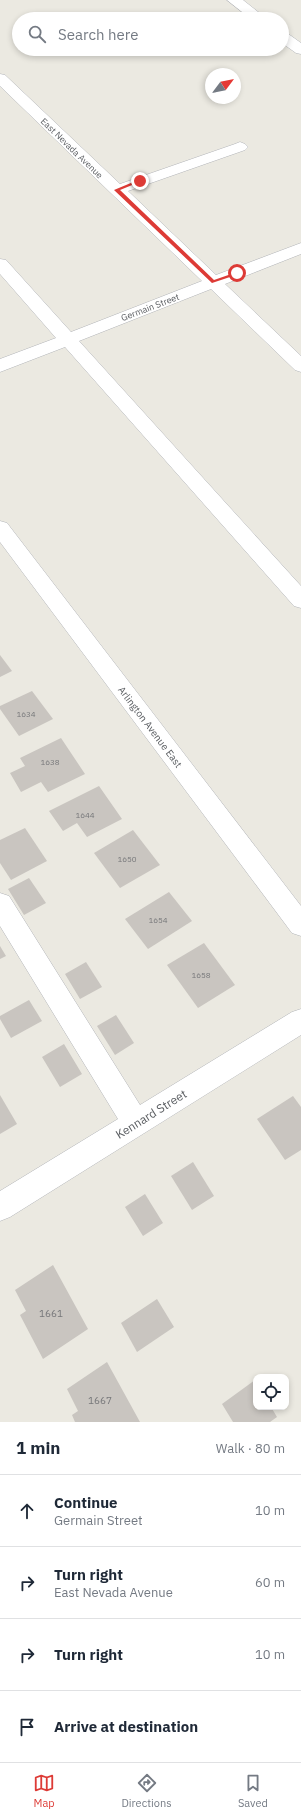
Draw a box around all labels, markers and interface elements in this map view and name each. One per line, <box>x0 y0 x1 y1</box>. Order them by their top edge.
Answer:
search box <box>12 12 289 56</box>
icon: search <box>26 23 48 45</box>
text: Search here <box>58 25 138 44</box>
north arrow <box>205 68 241 104</box>
street label: East Nevada Avenue <box>39 115 105 181</box>
route end <box>131 172 149 190</box>
route start <box>228 264 246 282</box>
street label: Germain Street <box>119 291 181 323</box>
street label: Arlington Avenue East <box>115 684 185 771</box>
house number: 1634 <box>16 709 36 719</box>
house number: 1638 <box>40 757 60 767</box>
house number: 1644 <box>75 810 95 820</box>
house number: 1650 <box>117 854 137 864</box>
house number: 1654 <box>148 915 168 925</box>
house number: 1658 <box>191 970 211 980</box>
street label: Kennard Street <box>113 1086 189 1142</box>
house number: 1661 <box>39 1307 63 1320</box>
map controls <box>253 1374 289 1410</box>
button: locate <box>253 1374 289 1410</box>
house number: 1667 <box>88 1394 112 1407</box>
text: 1 min <box>16 1437 60 1459</box>
text: Walk · 80 m <box>216 1440 285 1457</box>
text: Continue <box>54 1493 118 1512</box>
icon: ahead <box>16 1500 38 1522</box>
text: 10 m <box>255 1502 285 1519</box>
text: Germain Street <box>54 1512 143 1529</box>
text: Turn right <box>54 1565 123 1584</box>
icon: right <box>16 1572 38 1594</box>
text: 60 m <box>255 1574 285 1591</box>
text: East Nevada Avenue <box>54 1584 173 1601</box>
icon: right <box>16 1644 38 1666</box>
text: Turn right <box>54 1645 123 1664</box>
text: 10 m <box>255 1646 285 1663</box>
icon: arrive <box>16 1716 38 1738</box>
text: Arrive at destination <box>54 1717 198 1736</box>
tab: Map <box>33 1772 55 1810</box>
tab: Directions <box>121 1772 172 1810</box>
tab: Saved <box>238 1772 268 1810</box>

